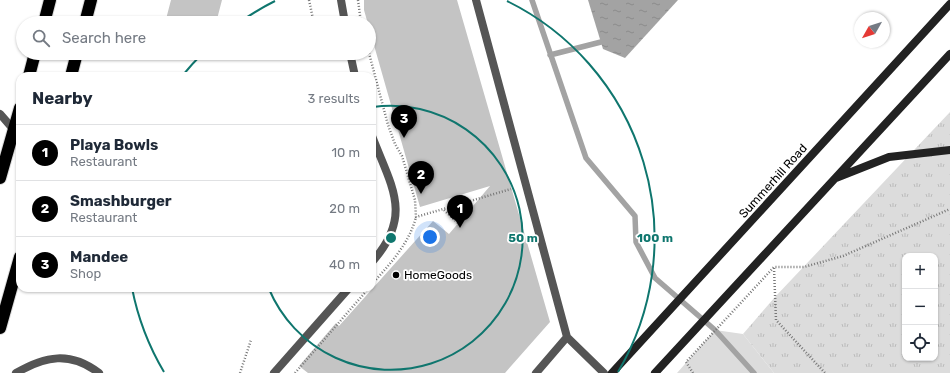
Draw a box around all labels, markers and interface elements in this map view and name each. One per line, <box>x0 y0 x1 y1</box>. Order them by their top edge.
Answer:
north arrow <box>854 12 890 48</box>
search box <box>16 16 376 60</box>
icon: search <box>30 27 52 49</box>
text: Search here <box>62 29 146 47</box>
text: Nearby <box>32 88 93 108</box>
text: 3 results <box>308 91 360 106</box>
pin: 3 <box>391 105 417 138</box>
text: Playa Bowls <box>70 136 158 154</box>
street label: Summerhill Road <box>736 141 810 221</box>
text: 1 <box>42 145 48 160</box>
text: 10 m <box>331 145 360 160</box>
text: Restaurant <box>70 154 137 169</box>
pin: 2 <box>408 161 434 194</box>
text: Smashburger <box>70 192 172 210</box>
pin: 1 <box>447 195 473 228</box>
text: 2 <box>41 201 49 216</box>
text: 20 m <box>329 201 360 216</box>
text: Restaurant <box>70 210 137 225</box>
your location <box>420 227 440 247</box>
centre of rings <box>384 231 398 245</box>
text: 50 m <box>508 231 538 245</box>
text: 100 m <box>637 231 673 245</box>
text: Mandee <box>70 248 128 266</box>
map controls <box>902 253 938 361</box>
button: + <box>902 253 938 289</box>
text: 3 <box>41 257 49 272</box>
text: 40 m <box>329 257 360 272</box>
text: Shop <box>70 266 101 281</box>
place label: HomeGoods <box>404 268 472 282</box>
marker: HomeGoods <box>391 270 401 280</box>
button: − <box>902 289 938 325</box>
button: locate <box>902 325 938 361</box>

